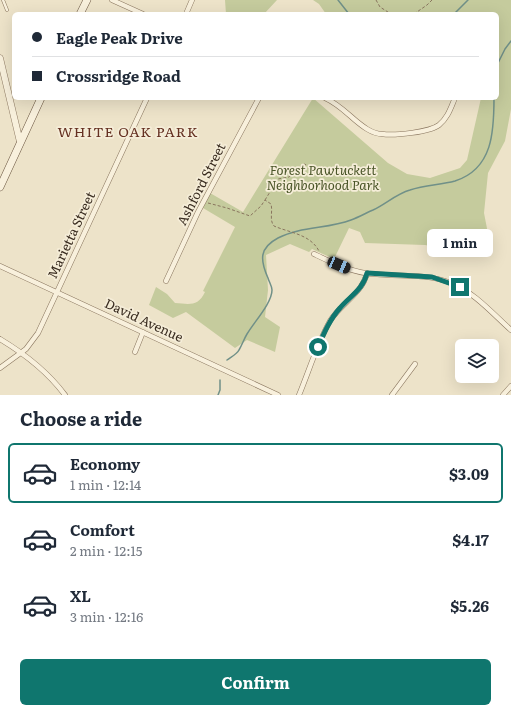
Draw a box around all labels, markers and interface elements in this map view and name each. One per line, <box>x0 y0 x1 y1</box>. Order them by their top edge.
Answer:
text: Eagle Peak Drive <box>56 26 183 49</box>
text: Crossridge Road <box>56 64 181 87</box>
district label: WHITE OAK PARK <box>58 121 198 141</box>
street label: Ashford Street <box>172 139 230 228</box>
park label: Forest Pawtuckett Neighborhood Park <box>267 160 380 194</box>
street label: Marietta Street <box>42 188 99 281</box>
callout: 1 min <box>427 229 493 257</box>
text: 1 min <box>443 233 477 252</box>
car <box>326 255 352 275</box>
route end <box>451 278 469 296</box>
street label: David Avenue <box>102 293 187 346</box>
route start <box>309 338 327 356</box>
map controls <box>455 339 499 383</box>
button: layers <box>455 339 499 383</box>
text: Choose a ride <box>20 405 142 432</box>
text: Economy <box>70 452 140 475</box>
icon: car <box>22 455 58 491</box>
text: $3.09 <box>449 462 489 485</box>
text: 1 min · 12:14 <box>70 475 141 494</box>
text: Comfort <box>70 518 135 541</box>
icon: car <box>22 521 58 557</box>
text: $4.17 <box>452 528 489 551</box>
text: 2 min · 12:15 <box>70 541 142 560</box>
text: XL <box>70 584 91 607</box>
icon: car <box>22 587 58 623</box>
text: $5.26 <box>450 594 489 617</box>
text: 3 min · 12:16 <box>70 607 143 626</box>
button: Confirm <box>20 659 491 705</box>

